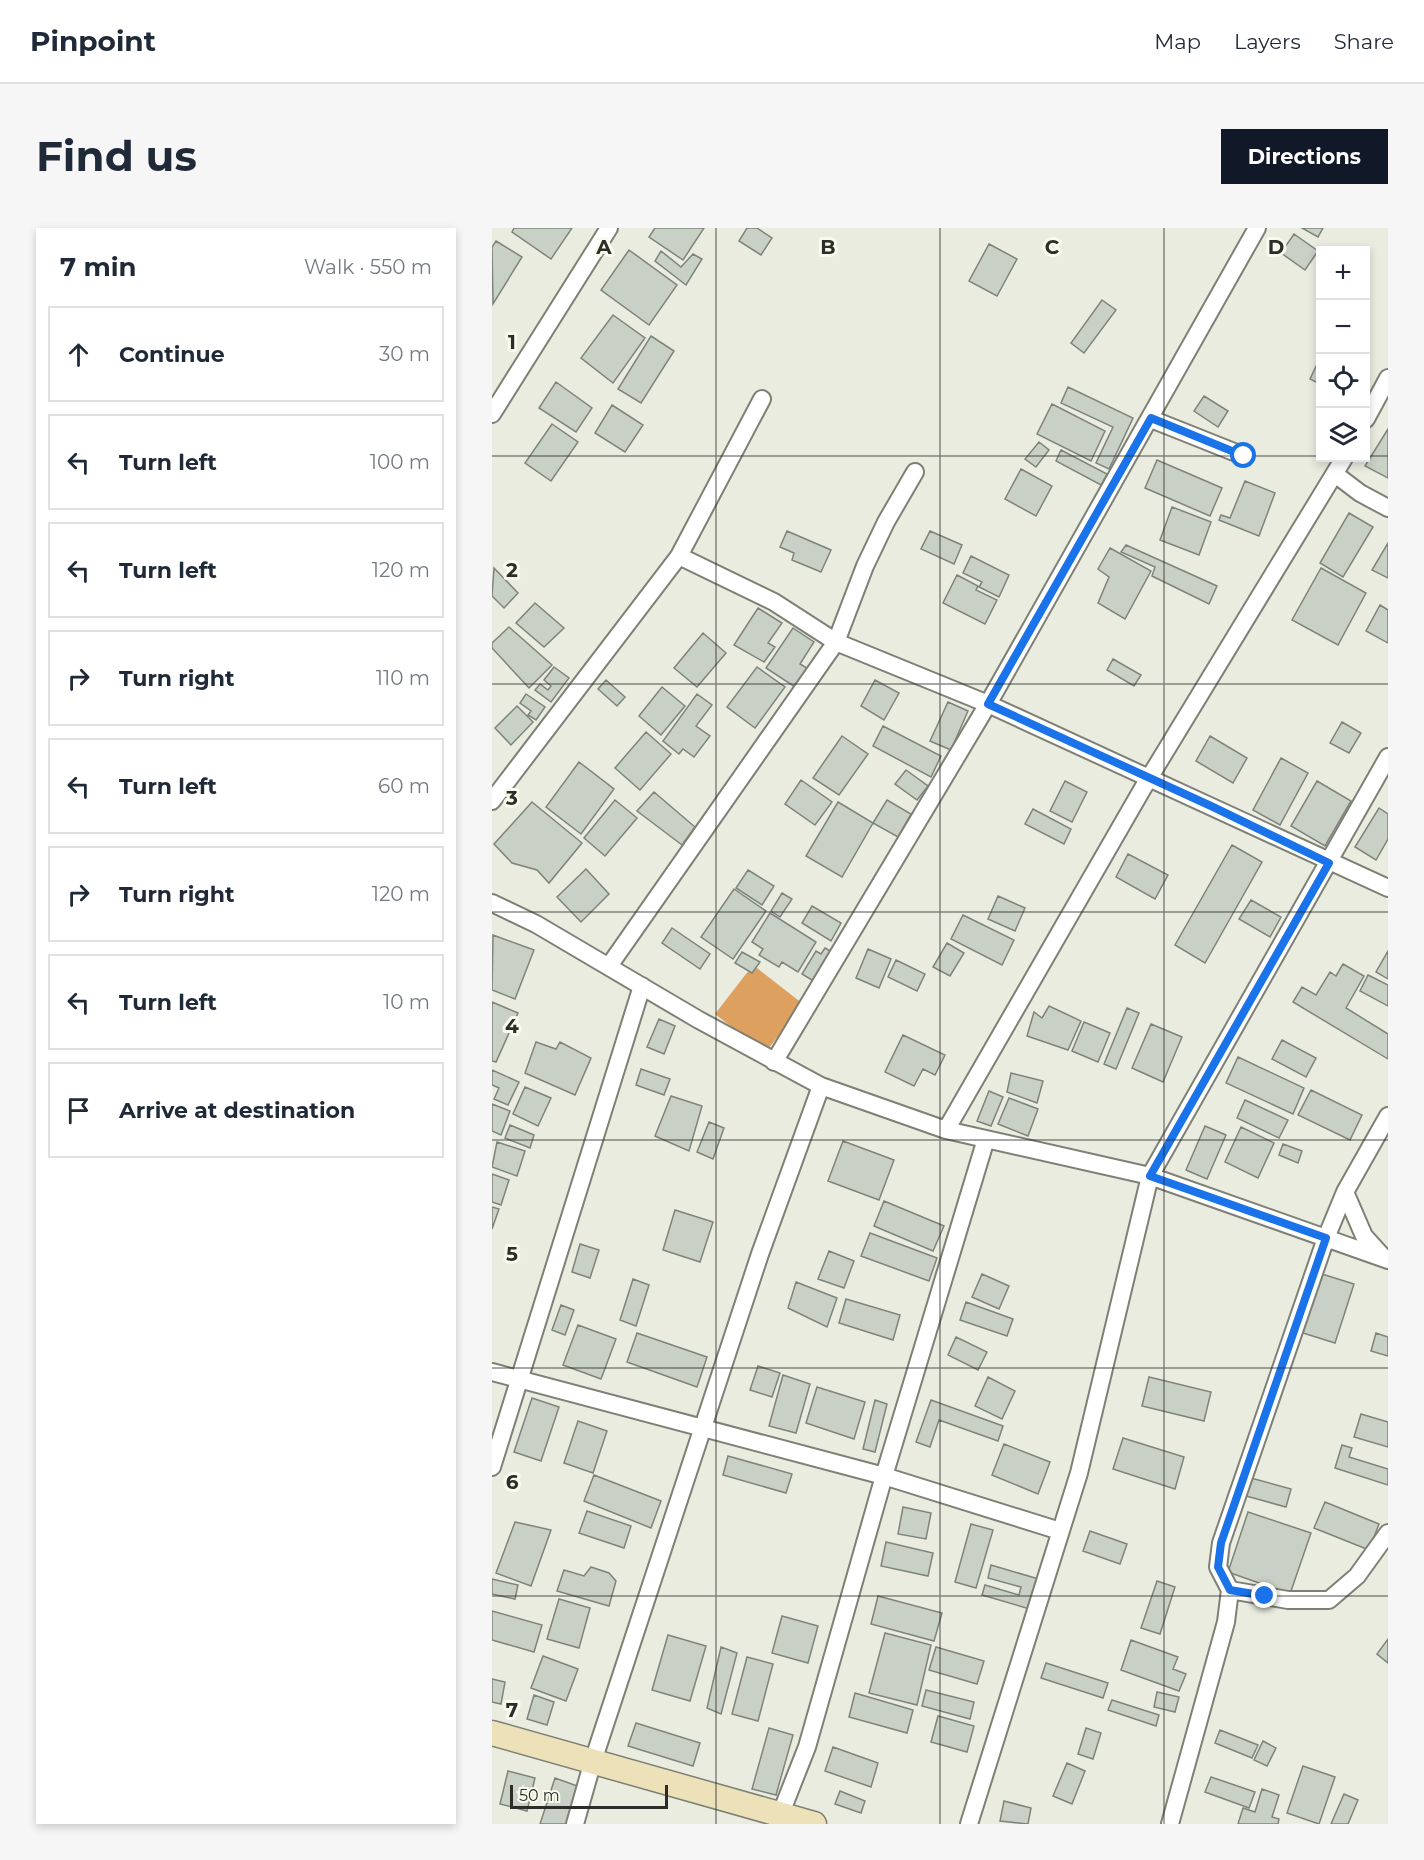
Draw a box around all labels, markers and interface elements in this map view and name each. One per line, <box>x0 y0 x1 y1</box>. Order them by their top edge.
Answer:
text: Pinpoint <box>30 24 156 58</box>
text: Map <box>1154 29 1201 54</box>
text: Layers <box>1234 29 1301 54</box>
text: Share <box>1334 29 1394 54</box>
button: Directions <box>1221 129 1388 184</box>
text: Find us <box>36 130 197 182</box>
text: A <box>595 235 612 259</box>
text: B <box>820 235 836 259</box>
text: C <box>1045 235 1060 259</box>
text: D <box>1268 235 1284 259</box>
map controls <box>1316 246 1370 462</box>
button: + <box>1316 246 1370 300</box>
text: 7 min <box>60 251 137 283</box>
text: Walk · 550 m <box>304 255 432 279</box>
button: − <box>1316 300 1370 354</box>
text: 1 <box>508 330 516 354</box>
icon: ahead <box>62 338 95 371</box>
text: Continue <box>119 341 225 368</box>
text: 30 m <box>379 342 430 366</box>
button: locate <box>1316 354 1370 408</box>
button: layers <box>1316 408 1370 462</box>
route start <box>1230 442 1256 468</box>
icon: left <box>62 446 95 479</box>
text: Turn left <box>119 449 217 476</box>
text: 100 m <box>370 450 430 474</box>
icon: left <box>62 554 95 587</box>
text: Turn left <box>119 557 217 584</box>
text: 120 m <box>372 558 430 582</box>
text: 2 <box>506 558 518 582</box>
icon: right <box>62 662 95 695</box>
text: Turn right <box>119 665 234 692</box>
text: 110 m <box>376 666 430 690</box>
icon: left <box>62 770 95 803</box>
text: Turn left <box>119 773 217 800</box>
text: 60 m <box>378 774 430 798</box>
text: 3 <box>505 786 518 810</box>
icon: right <box>62 878 95 911</box>
text: Turn right <box>119 881 234 908</box>
text: 120 m <box>372 882 430 906</box>
icon: left <box>62 986 95 1019</box>
text: Turn left <box>119 989 217 1016</box>
text: 10 m <box>383 990 430 1014</box>
text: 4 <box>505 1014 519 1038</box>
icon: arrive <box>62 1094 95 1127</box>
text: Arrive at destination <box>119 1097 355 1124</box>
text: 5 <box>506 1242 518 1266</box>
text: 6 <box>506 1470 519 1494</box>
route end <box>1251 1582 1277 1608</box>
text: 7 <box>506 1698 518 1722</box>
scale bar <box>510 1782 668 1810</box>
text: 50 m <box>519 1786 560 1805</box>

